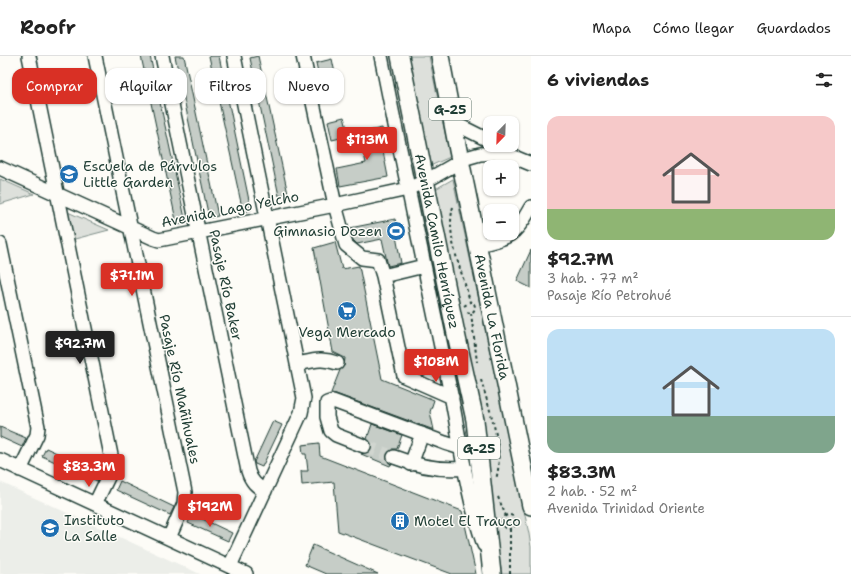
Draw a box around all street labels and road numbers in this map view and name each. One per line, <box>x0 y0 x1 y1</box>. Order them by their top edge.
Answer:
road number: G-25 <box>429 98 471 120</box>
street label: Avenida Camilo Henríquez <box>411 152 464 330</box>
street label: Avenida Lago Yelcho <box>160 187 300 231</box>
street label: Pasaje Río Baker <box>205 228 247 342</box>
street label: Avenida La Florida <box>471 252 514 382</box>
street label: Pasaje Río Mañihuales <box>155 312 205 466</box>
road number: G-25 <box>458 437 500 459</box>

